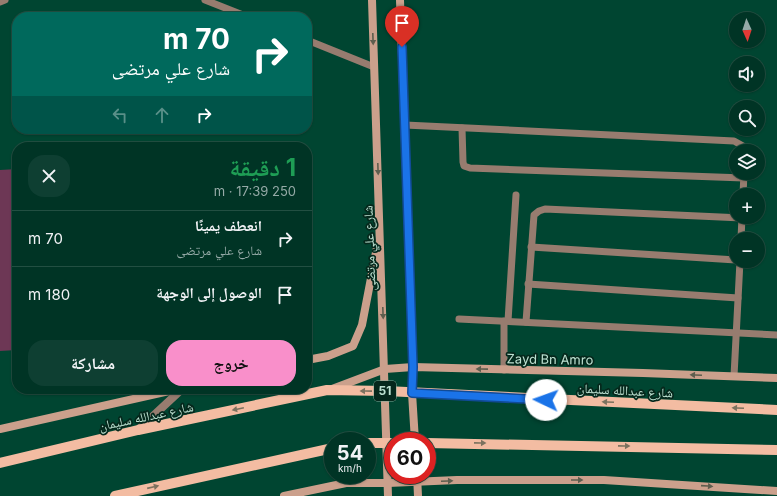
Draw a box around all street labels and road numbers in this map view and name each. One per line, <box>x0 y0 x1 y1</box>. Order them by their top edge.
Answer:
street label: شارع علي مرتضى <box>360 205 382 291</box>
street label: Zayd Bn Amro <box>507 350 594 368</box>
street label: شارع عبدالله سليمان <box>576 379 673 403</box>
road number: 51 <box>374 381 396 401</box>
street label: شارع عبدالله سليمان <box>97 398 195 436</box>

